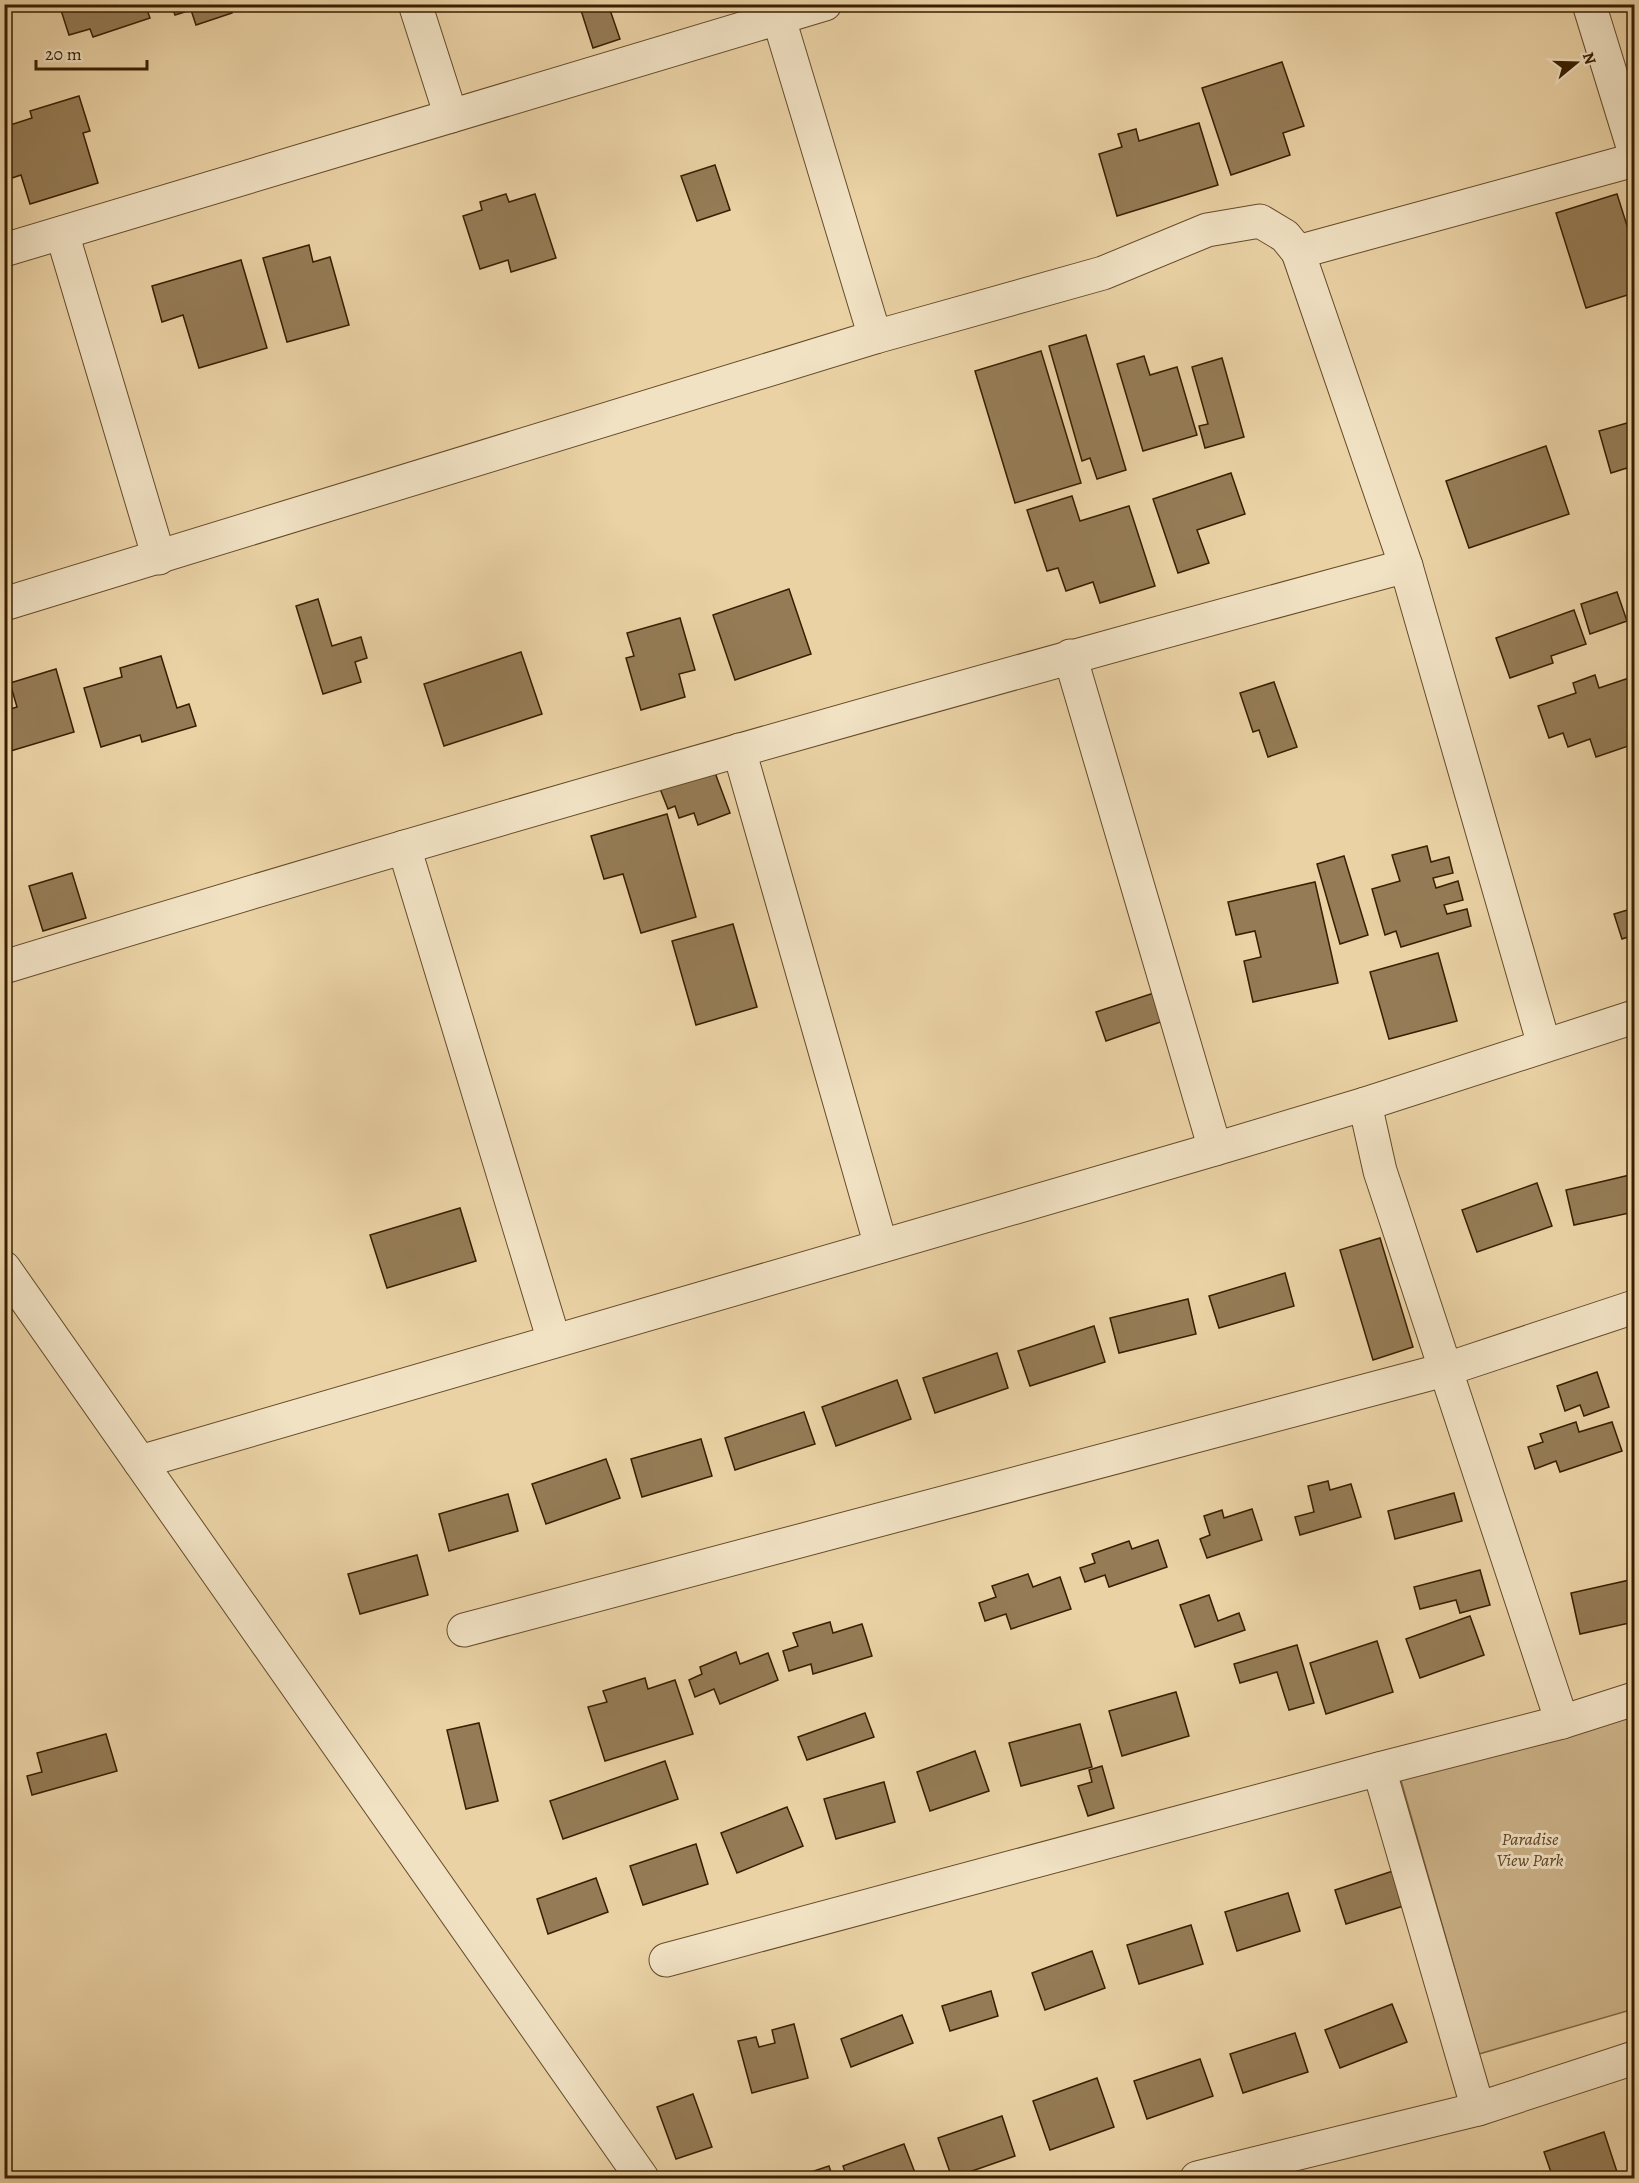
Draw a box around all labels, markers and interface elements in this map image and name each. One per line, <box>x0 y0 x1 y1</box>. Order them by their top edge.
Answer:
scale bar <box>36 33 147 71</box>
north arrow <box>1546 33 1606 93</box>
text: 20 m <box>45 42 82 66</box>
text: N <box>1577 49 1602 68</box>
park label: Paradise View Park <box>1497 1827 1563 1872</box>

